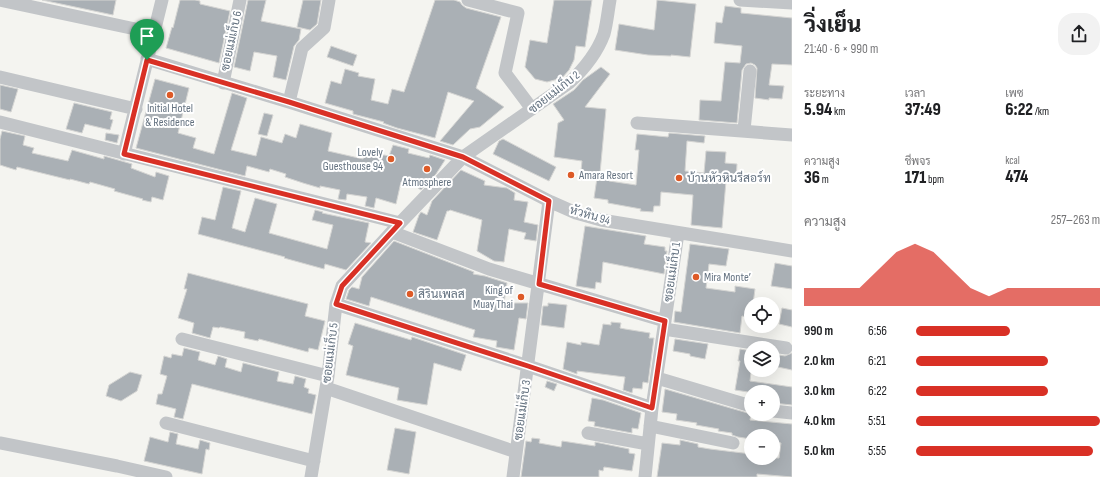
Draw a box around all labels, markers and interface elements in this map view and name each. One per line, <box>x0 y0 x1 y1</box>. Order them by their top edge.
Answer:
street label: ซอยแม่เก็บ 6 <box>216 9 245 73</box>
text: วิ่งเย็น <box>804 12 861 39</box>
button: share <box>1058 13 1100 55</box>
pin <box>130 19 164 60</box>
icon: arrive <box>136 25 158 47</box>
text: 21:40 · 6 × 990 m <box>804 41 878 57</box>
street label: ซอยแม่เก็บ 2 <box>524 66 583 117</box>
text: ระยะทาง <box>804 87 845 100</box>
text: เวลา <box>905 87 925 100</box>
text: เพซ <box>1005 87 1023 100</box>
marker: Initial Hotel & Residence <box>165 90 175 100</box>
text: 5.94 <box>804 100 832 120</box>
text: 37:49 <box>905 100 941 120</box>
text: 6:22 <box>1005 100 1033 120</box>
place label: Initial Hotel & Residence <box>145 101 195 130</box>
text: km <box>832 105 845 118</box>
text: /km <box>1033 105 1049 118</box>
place label: Lovely Guesthouse 94 <box>323 145 383 174</box>
marker: Lovely Guesthouse 94 <box>386 154 396 164</box>
text: kcal <box>1005 154 1020 167</box>
text: ความสูง <box>804 155 840 168</box>
text: ชีพจร <box>905 155 931 168</box>
marker: Atmosphere <box>422 164 432 174</box>
text: 474 <box>1005 167 1028 187</box>
place label: Amara Resort <box>578 168 634 183</box>
text: 36 <box>804 168 820 188</box>
text: 171 <box>905 168 926 188</box>
marker: Amara Resort <box>566 170 576 180</box>
place label: บ้านหัวหินรีสอร์ท <box>687 170 771 186</box>
marker: บ้านหัวหินรีสอร์ท <box>674 173 684 183</box>
text: m <box>820 173 829 186</box>
text: bpm <box>926 173 944 186</box>
place label: Atmosphere <box>402 175 452 190</box>
street label: หัวหิน 94 <box>568 203 612 228</box>
text: 257–263 m <box>1051 212 1100 228</box>
text: ความสูง <box>804 214 846 230</box>
street label: ซอยแม่เก็บ 1 <box>659 240 684 303</box>
place label: Mira Monte’ <box>704 270 751 285</box>
marker: Mira Monte’ <box>691 272 701 282</box>
place label: King of Muay Thai <box>473 283 514 312</box>
place label: สิรินเพลส <box>418 287 465 302</box>
marker: สิรินเพลส <box>405 289 415 299</box>
marker: King of Muay Thai <box>516 292 526 302</box>
map controls <box>744 297 780 465</box>
button: locate <box>744 297 780 333</box>
street label: ซอยแม่เก็บ 5 <box>317 322 342 384</box>
text: 990 m <box>804 323 833 339</box>
text: 6:56 <box>868 323 887 339</box>
button: layers <box>744 341 780 377</box>
text: 2.0 km <box>804 353 835 369</box>
text: 6:21 <box>868 353 886 369</box>
street label: ซอยแม่เก็บ 3 <box>509 379 534 441</box>
text: 3.0 km <box>804 383 835 399</box>
text: 6:22 <box>868 383 887 399</box>
button: + <box>744 385 780 421</box>
text: 4.0 km <box>804 413 835 429</box>
text: 5:51 <box>868 413 885 429</box>
button: − <box>744 429 780 465</box>
text: 5.0 km <box>804 443 835 459</box>
text: 5:55 <box>868 443 886 459</box>

